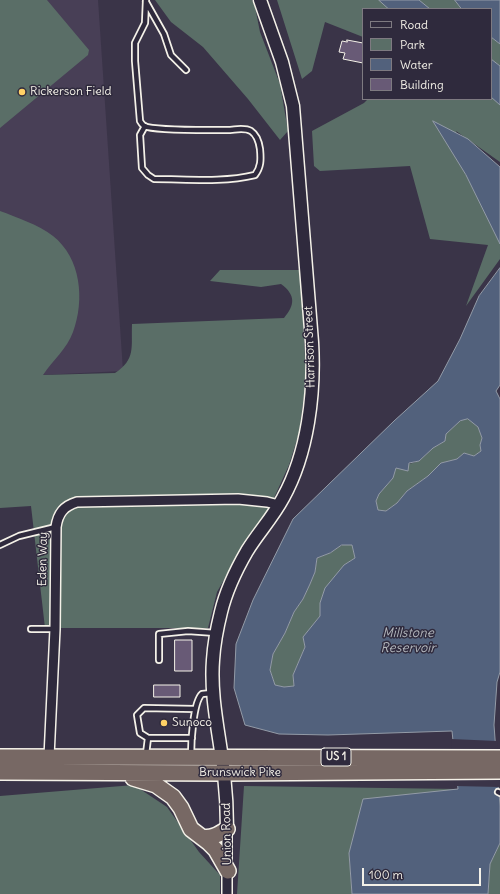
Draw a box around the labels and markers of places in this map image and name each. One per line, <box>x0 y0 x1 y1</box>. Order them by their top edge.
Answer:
place label: Rickerson Field <box>30 85 112 99</box>
marker: Rickerson Field <box>17 87 27 97</box>
place label: Sunoco <box>172 716 212 730</box>
marker: Sunoco <box>159 718 169 728</box>

